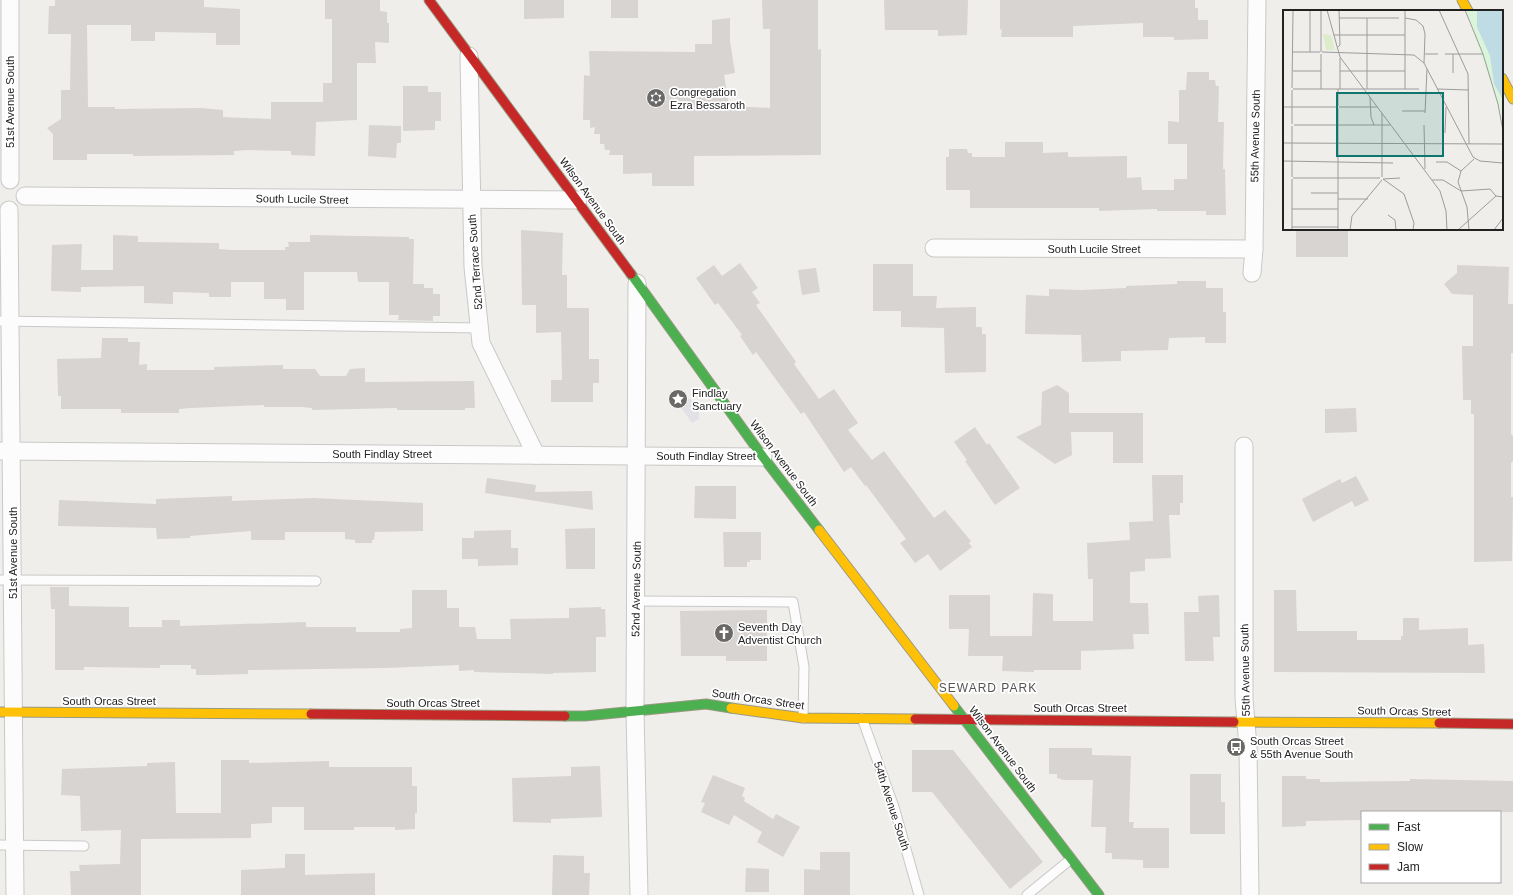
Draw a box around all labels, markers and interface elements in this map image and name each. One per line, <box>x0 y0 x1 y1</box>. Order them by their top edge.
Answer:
inset map <box>1283 10 1503 230</box>
street label: 51st Avenue South <box>4 56 16 148</box>
place label: Congregation Ezra Bessaroth <box>670 86 745 111</box>
synagogue icon: Congregation Ezra Bessaroth <box>645 87 667 109</box>
street label: 55th Avenue South <box>1248 90 1262 182</box>
street label: Wilson Avenue South <box>557 155 629 247</box>
street label: South Lucile Street <box>255 192 349 206</box>
street label: 52nd Terrace South <box>466 214 484 310</box>
street label: South Lucile Street <box>1048 243 1140 255</box>
place label: Findlay Sanctuary <box>692 387 742 412</box>
place icon: Findlay Sanctuary <box>667 388 689 410</box>
street label: Wilson Avenue South <box>748 418 820 508</box>
street label: South Findlay Street <box>332 448 432 460</box>
street label: South Findlay Street <box>656 450 756 462</box>
street label: 51st Avenue South <box>7 507 19 599</box>
street label: 52nd Avenue South <box>629 541 643 637</box>
place label: Seventh Day Adventist Church <box>738 621 822 646</box>
church icon: Seventh Day Adventist Church <box>713 622 735 644</box>
street label: 55th Avenue South <box>1238 624 1252 716</box>
district label: SEWARD PARK <box>939 681 1037 695</box>
street label: South Orcas Street <box>711 687 805 711</box>
street label: South Orcas Street <box>62 695 156 707</box>
street label: South Orcas Street <box>386 697 480 709</box>
street label: South Orcas Street <box>1033 702 1127 714</box>
street label: Wilson Avenue South <box>967 704 1039 794</box>
street label: South Orcas Street <box>1357 704 1451 718</box>
place label: South Orcas Street & 55th Avenue South <box>1250 735 1353 760</box>
bus stop icon: South Orcas Street & 55th Avenue South <box>1225 736 1247 758</box>
street label: 54th Avenue South <box>872 760 912 852</box>
legend <box>1361 811 1501 883</box>
text: Fast <box>1397 820 1421 834</box>
text: Slow <box>1397 840 1423 854</box>
text: Jam <box>1397 860 1420 874</box>

